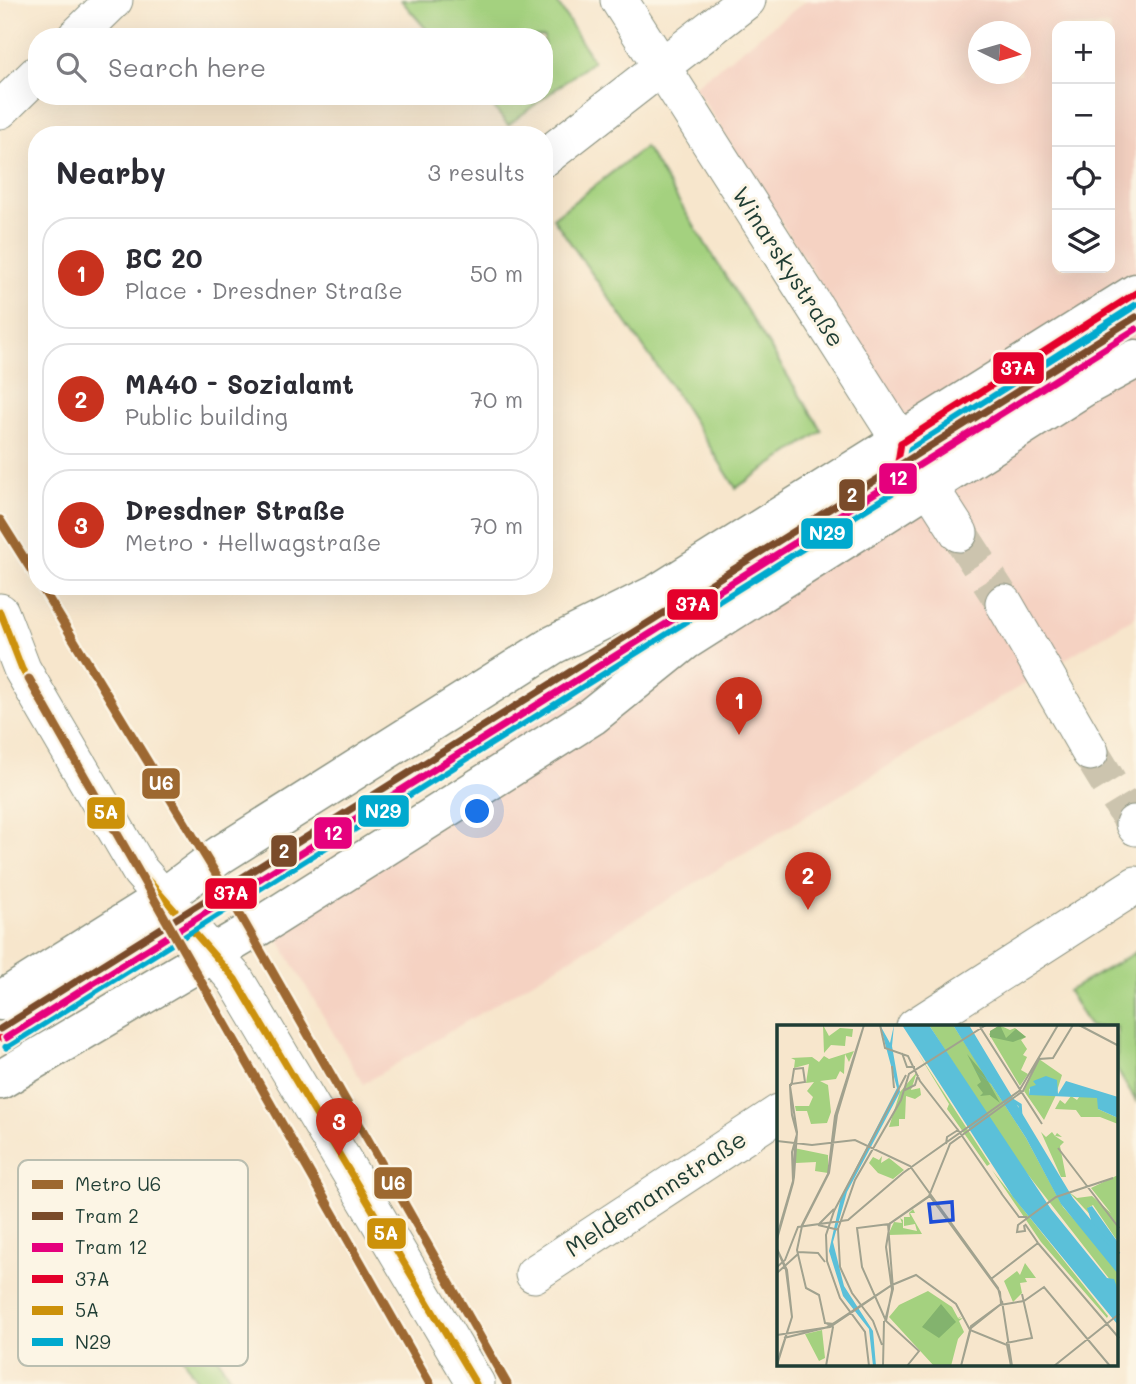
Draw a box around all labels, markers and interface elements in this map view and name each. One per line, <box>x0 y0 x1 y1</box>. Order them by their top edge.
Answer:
north arrow <box>968 21 1031 84</box>
map controls <box>1052 21 1115 273</box>
button: + <box>1052 21 1115 84</box>
search box <box>28 28 553 105</box>
icon: search <box>52 48 90 86</box>
text: Search here <box>108 50 266 84</box>
button: − <box>1052 84 1115 147</box>
button: locate <box>1052 147 1115 210</box>
text: Nearby <box>56 152 166 192</box>
text: 3 results <box>428 157 525 187</box>
street label: Winarskystraße <box>726 180 853 352</box>
button: layers <box>1052 210 1115 273</box>
text: BC 20 <box>125 241 202 275</box>
text: 1 <box>76 258 86 288</box>
text: 50 m <box>470 258 523 288</box>
text: Place · Dresdner Straße <box>125 275 403 305</box>
line badge: 37A <box>992 351 1045 385</box>
text: 37A <box>1000 355 1036 380</box>
text: MA40 - Sozialamt <box>125 367 354 401</box>
text: 2 <box>75 384 87 414</box>
text: 70 m <box>470 384 523 414</box>
text: Public building <box>125 401 288 431</box>
line badge: 12 <box>878 462 918 495</box>
text: 12 <box>888 465 908 490</box>
line badge: 2 <box>838 478 866 512</box>
text: 2 <box>847 482 857 507</box>
text: Dresdner Straße <box>125 493 345 527</box>
text: 3 <box>74 510 88 540</box>
text: 70 m <box>470 510 523 540</box>
line badge: N29 <box>800 517 854 550</box>
text: N29 <box>809 520 846 545</box>
text: Metro · Hellwagstraße <box>125 527 381 557</box>
line badge: 37A <box>666 588 719 621</box>
text: 37A <box>675 591 711 616</box>
pin: 1 <box>716 677 762 735</box>
line badge: U6 <box>141 767 181 800</box>
text: U6 <box>149 770 173 795</box>
line badge: N29 <box>357 794 410 828</box>
your location <box>460 794 494 828</box>
line badge: 5A <box>86 796 126 830</box>
text: N29 <box>365 798 402 823</box>
text: 5A <box>94 799 118 824</box>
line badge: 12 <box>313 816 353 850</box>
text: 12 <box>323 820 343 845</box>
line badge: 2 <box>270 834 298 868</box>
text: 2 <box>279 838 289 863</box>
pin: 2 <box>785 852 831 910</box>
line badge: 37A <box>204 877 258 910</box>
text: 37A <box>213 880 249 905</box>
inset map <box>777 1025 1118 1366</box>
pin: 3 <box>316 1098 362 1156</box>
street label: Meldemannstraße <box>559 1123 752 1263</box>
legend <box>18 1160 248 1366</box>
line badge: U6 <box>373 1166 413 1200</box>
text: U6 <box>381 1170 405 1195</box>
text: Metro U6 <box>75 1171 161 1196</box>
text: Tram 2 <box>75 1203 139 1228</box>
line badge: 5A <box>366 1217 407 1250</box>
text: 5A <box>374 1220 398 1245</box>
text: Tram 12 <box>75 1234 147 1259</box>
text: 37A <box>75 1266 110 1291</box>
text: 5A <box>75 1297 99 1322</box>
text: N29 <box>75 1329 111 1354</box>

